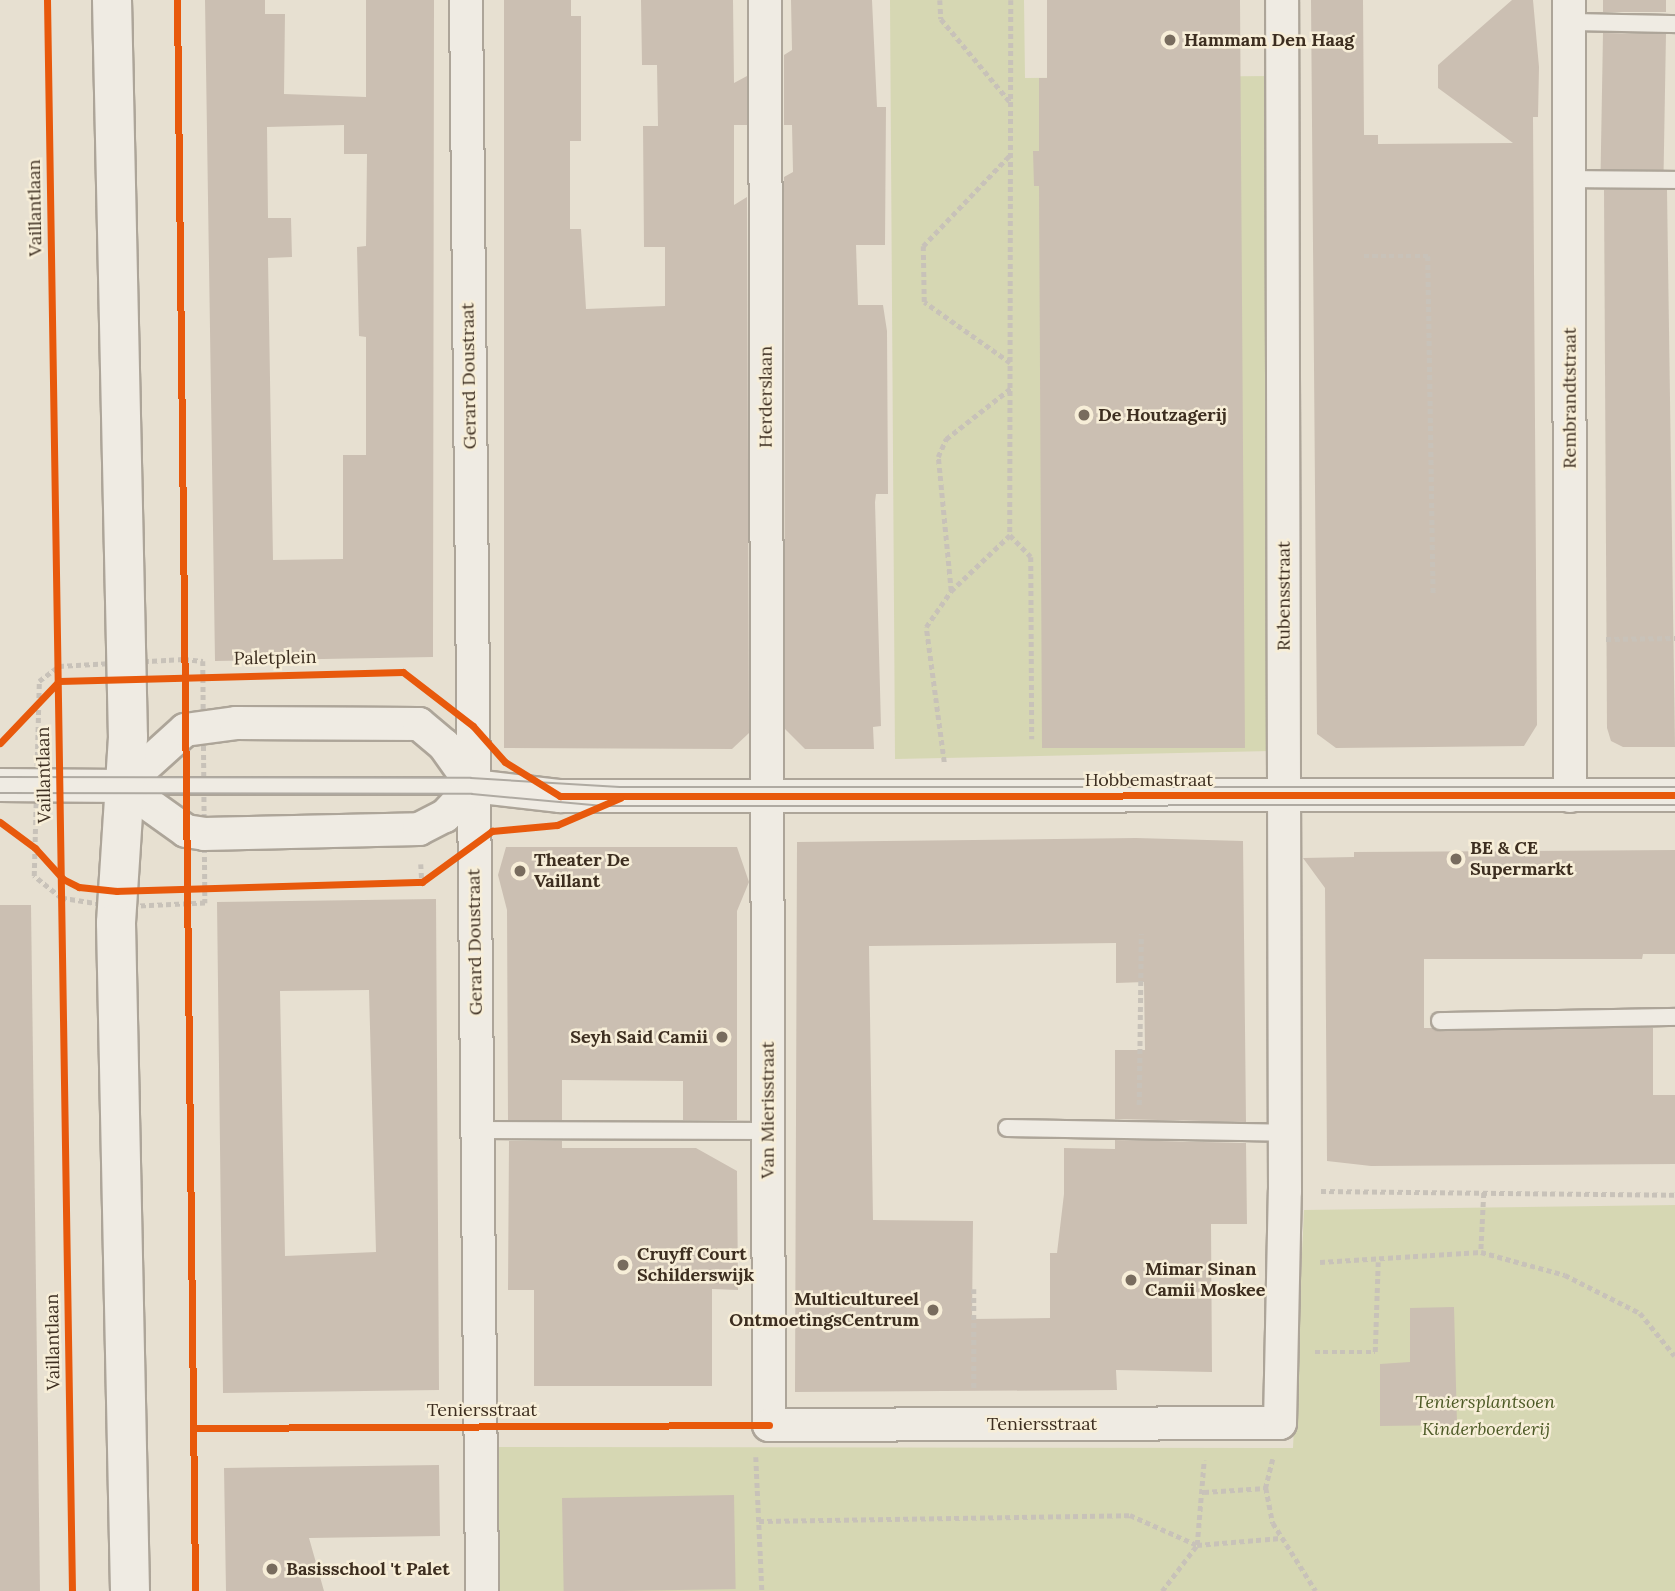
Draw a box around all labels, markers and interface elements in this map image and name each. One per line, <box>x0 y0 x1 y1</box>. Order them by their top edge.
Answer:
place label: Hammam Den Haag <box>1184 29 1354 51</box>
marker: Hammam Den Haag <box>1162 32 1178 48</box>
street label: Vaillantlaan <box>23 159 47 257</box>
street label: Gerard Doustraat <box>457 302 481 450</box>
street label: Rembrandtstraat <box>1559 327 1581 469</box>
street label: Herderslaan <box>755 346 777 448</box>
place label: De Houtzagerij <box>1098 404 1227 426</box>
marker: De Houtzagerij <box>1076 407 1092 423</box>
street label: Rubensstraat <box>1273 541 1295 651</box>
street label: Paletplein <box>233 646 317 670</box>
street label: Vaillantlaan <box>32 726 56 824</box>
street label: Hobbemastraat <box>1085 769 1213 791</box>
place label: BE & CE Supermarkt <box>1470 838 1573 880</box>
place label: Theater De Vaillant <box>534 850 630 892</box>
marker: BE & CE Supermarkt <box>1448 851 1464 867</box>
marker: Theater De Vaillant <box>512 863 528 879</box>
street label: Gerard Doustraat <box>463 868 487 1016</box>
place label: Seyh Said Camii <box>570 1026 708 1048</box>
marker: Seyh Said Camii <box>714 1029 730 1045</box>
street label: Van Mierisstraat <box>757 1041 779 1179</box>
place label: Cruyff Court Schilderswijk <box>637 1244 754 1286</box>
marker: Cruyff Court Schilderswijk <box>615 1257 631 1273</box>
place label: Mimar Sinan Camii Moskee <box>1145 1259 1265 1302</box>
marker: Mimar Sinan Camii Moskee <box>1123 1272 1139 1288</box>
place label: Multicultureel OntmoetingsCentrum <box>729 1289 919 1332</box>
street label: Vaillantlaan <box>41 1293 65 1391</box>
marker: Multicultureel OntmoetingsCentrum <box>925 1302 941 1318</box>
park label: Teniersplantsoen <box>1415 1391 1555 1413</box>
street label: Teniersstraat <box>427 1399 537 1421</box>
street label: Teniersstraat <box>987 1413 1097 1435</box>
park label: Kinderboerderij <box>1422 1418 1550 1440</box>
place label: Basisschool 't Palet <box>286 1558 450 1580</box>
marker: Basisschool 't Palet <box>264 1561 280 1577</box>

